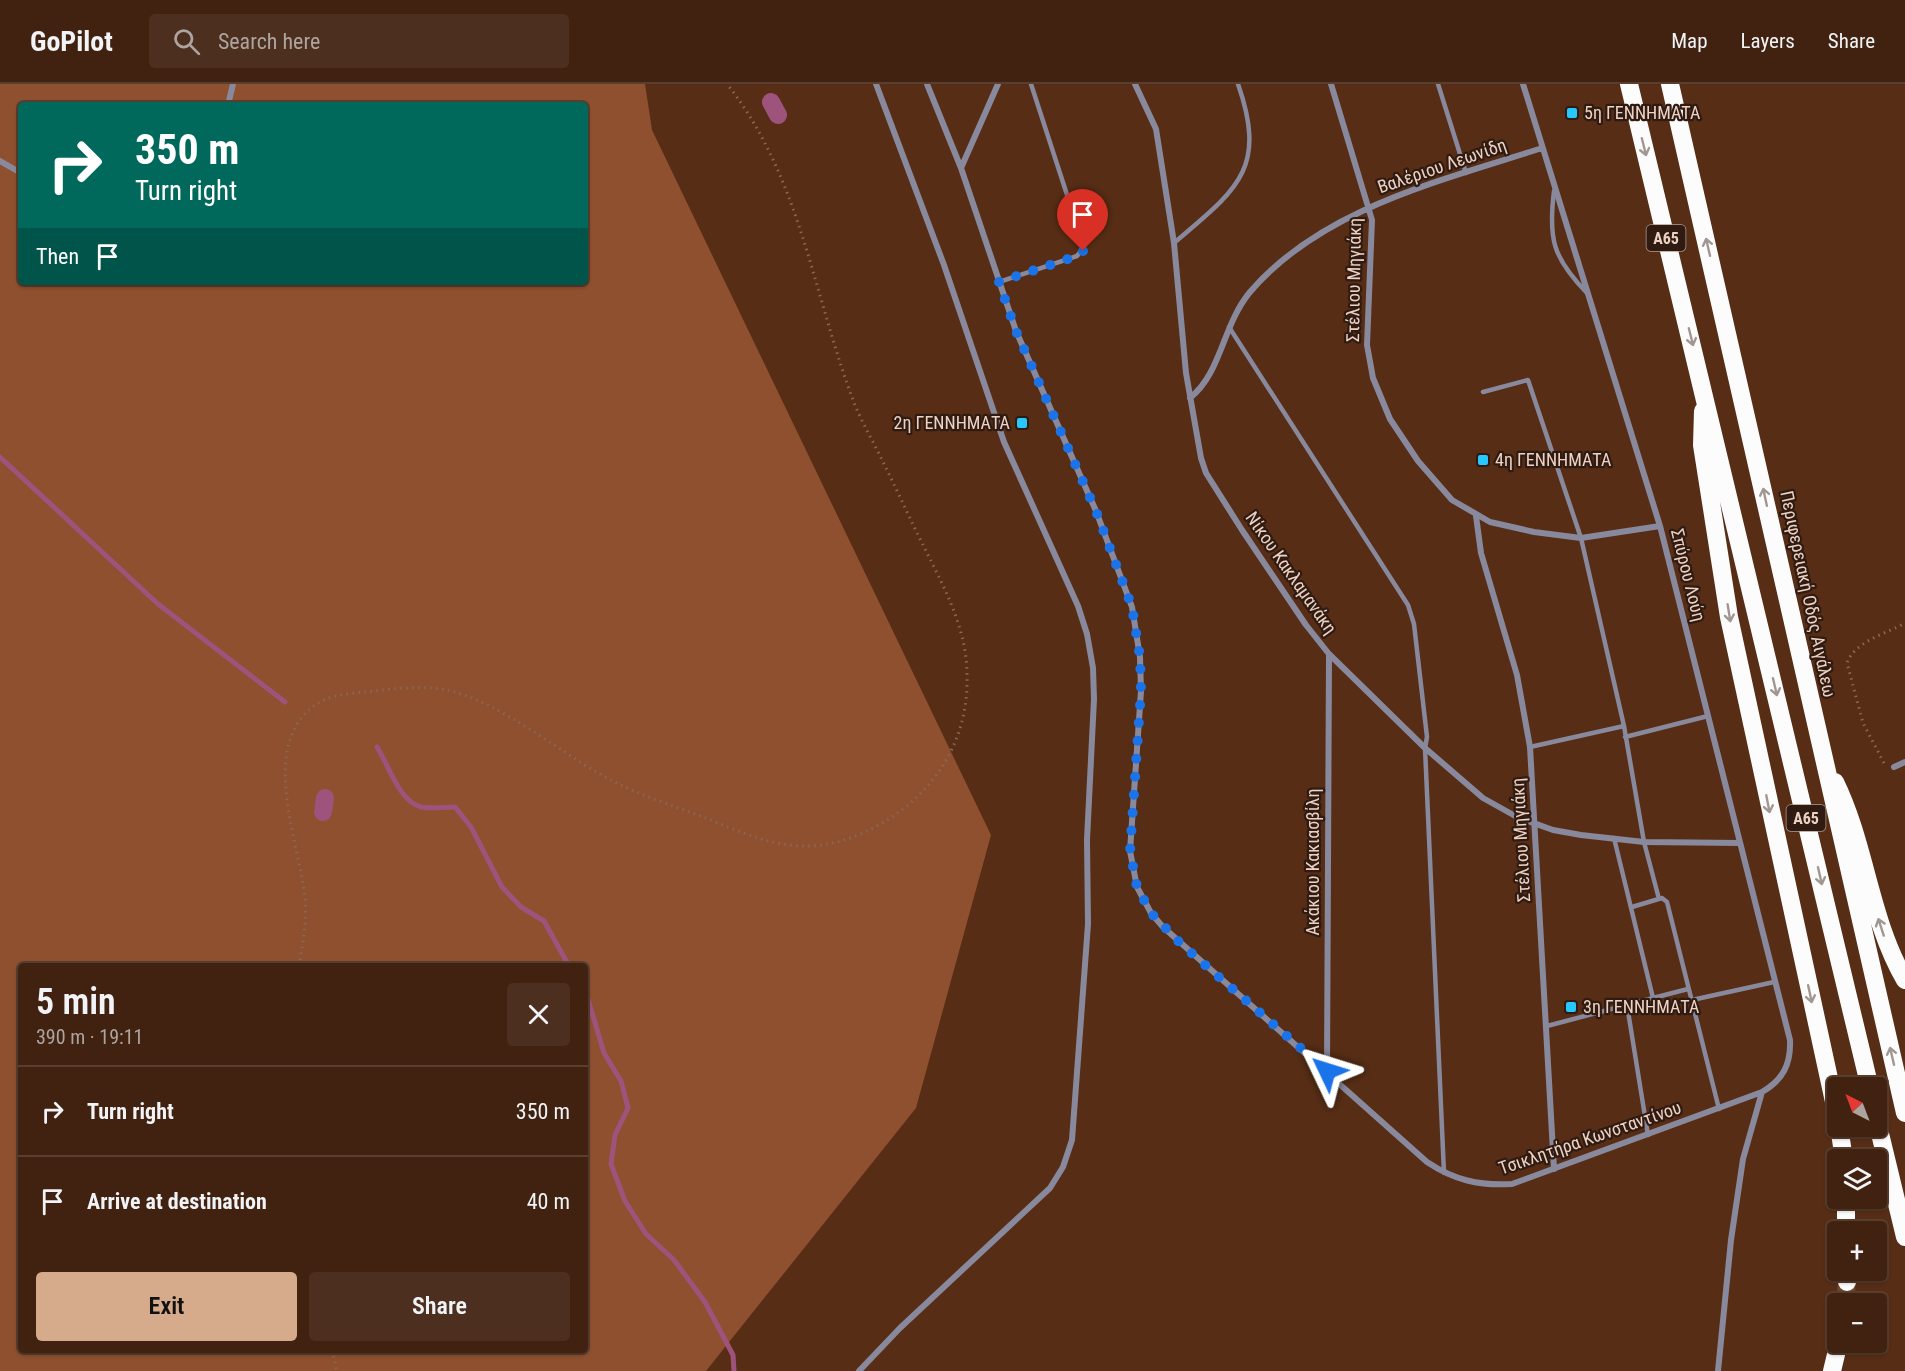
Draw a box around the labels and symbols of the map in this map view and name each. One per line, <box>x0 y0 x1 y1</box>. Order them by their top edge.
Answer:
place label: 5η ΓΕΝΝΗΜΑΤΑ <box>1584 102 1701 123</box>
marker: 5η ΓΕΝΝΗΜΑΤΑ <box>1565 106 1579 120</box>
street label: Βαλέριου Λεωνίδη <box>1375 134 1509 197</box>
one-way arrow <box>1639 137 1651 156</box>
pin <box>1057 189 1108 251</box>
street label: Στέλιου Μηγιάκη <box>1342 218 1365 342</box>
road number: Α65 <box>1646 225 1686 251</box>
one-way arrow <box>1702 237 1714 256</box>
one-way arrow <box>1686 327 1697 346</box>
place label: 2η ΓΕΝΝΗΜΑΤΑ <box>894 412 1011 433</box>
marker: 2η ΓΕΝΝΗΜΑΤΑ <box>1015 416 1029 430</box>
place label: 4η ΓΕΝΝΗΜΑΤΑ <box>1495 449 1612 470</box>
marker: 4η ΓΕΝΝΗΜΑΤΑ <box>1476 453 1490 467</box>
one-way arrow <box>1759 487 1770 507</box>
street label: Περιφερειακή Οδός Αιγάλεω <box>1776 489 1841 699</box>
street label: Νίκου Κακλαμανάκη <box>1241 508 1341 638</box>
street label: Σπύρου Λούη <box>1667 526 1710 623</box>
one-way arrow <box>1723 602 1734 622</box>
one-way arrow <box>1769 677 1781 696</box>
street label: Στέλιου Μηγιάκη <box>1507 777 1534 903</box>
street label: Ακάκιου Κακιασβίλη <box>1302 788 1323 936</box>
one-way arrow <box>1763 793 1774 813</box>
road number: Α65 <box>1786 805 1826 831</box>
one-way arrow <box>1814 866 1826 885</box>
one-way arrow <box>1875 918 1886 937</box>
one-way arrow <box>1804 984 1816 1003</box>
place label: 3η ΓΕΝΝΗΜΑΤΑ <box>1583 996 1700 1017</box>
marker: 3η ΓΕΝΝΗΜΑΤΑ <box>1564 1000 1578 1014</box>
position arrow <box>1295 1039 1359 1103</box>
one-way arrow <box>1885 1047 1897 1066</box>
north arrow <box>1827 1077 1887 1137</box>
street label: Τσικλητήρα Κωνσταντίνου <box>1496 1096 1684 1179</box>

